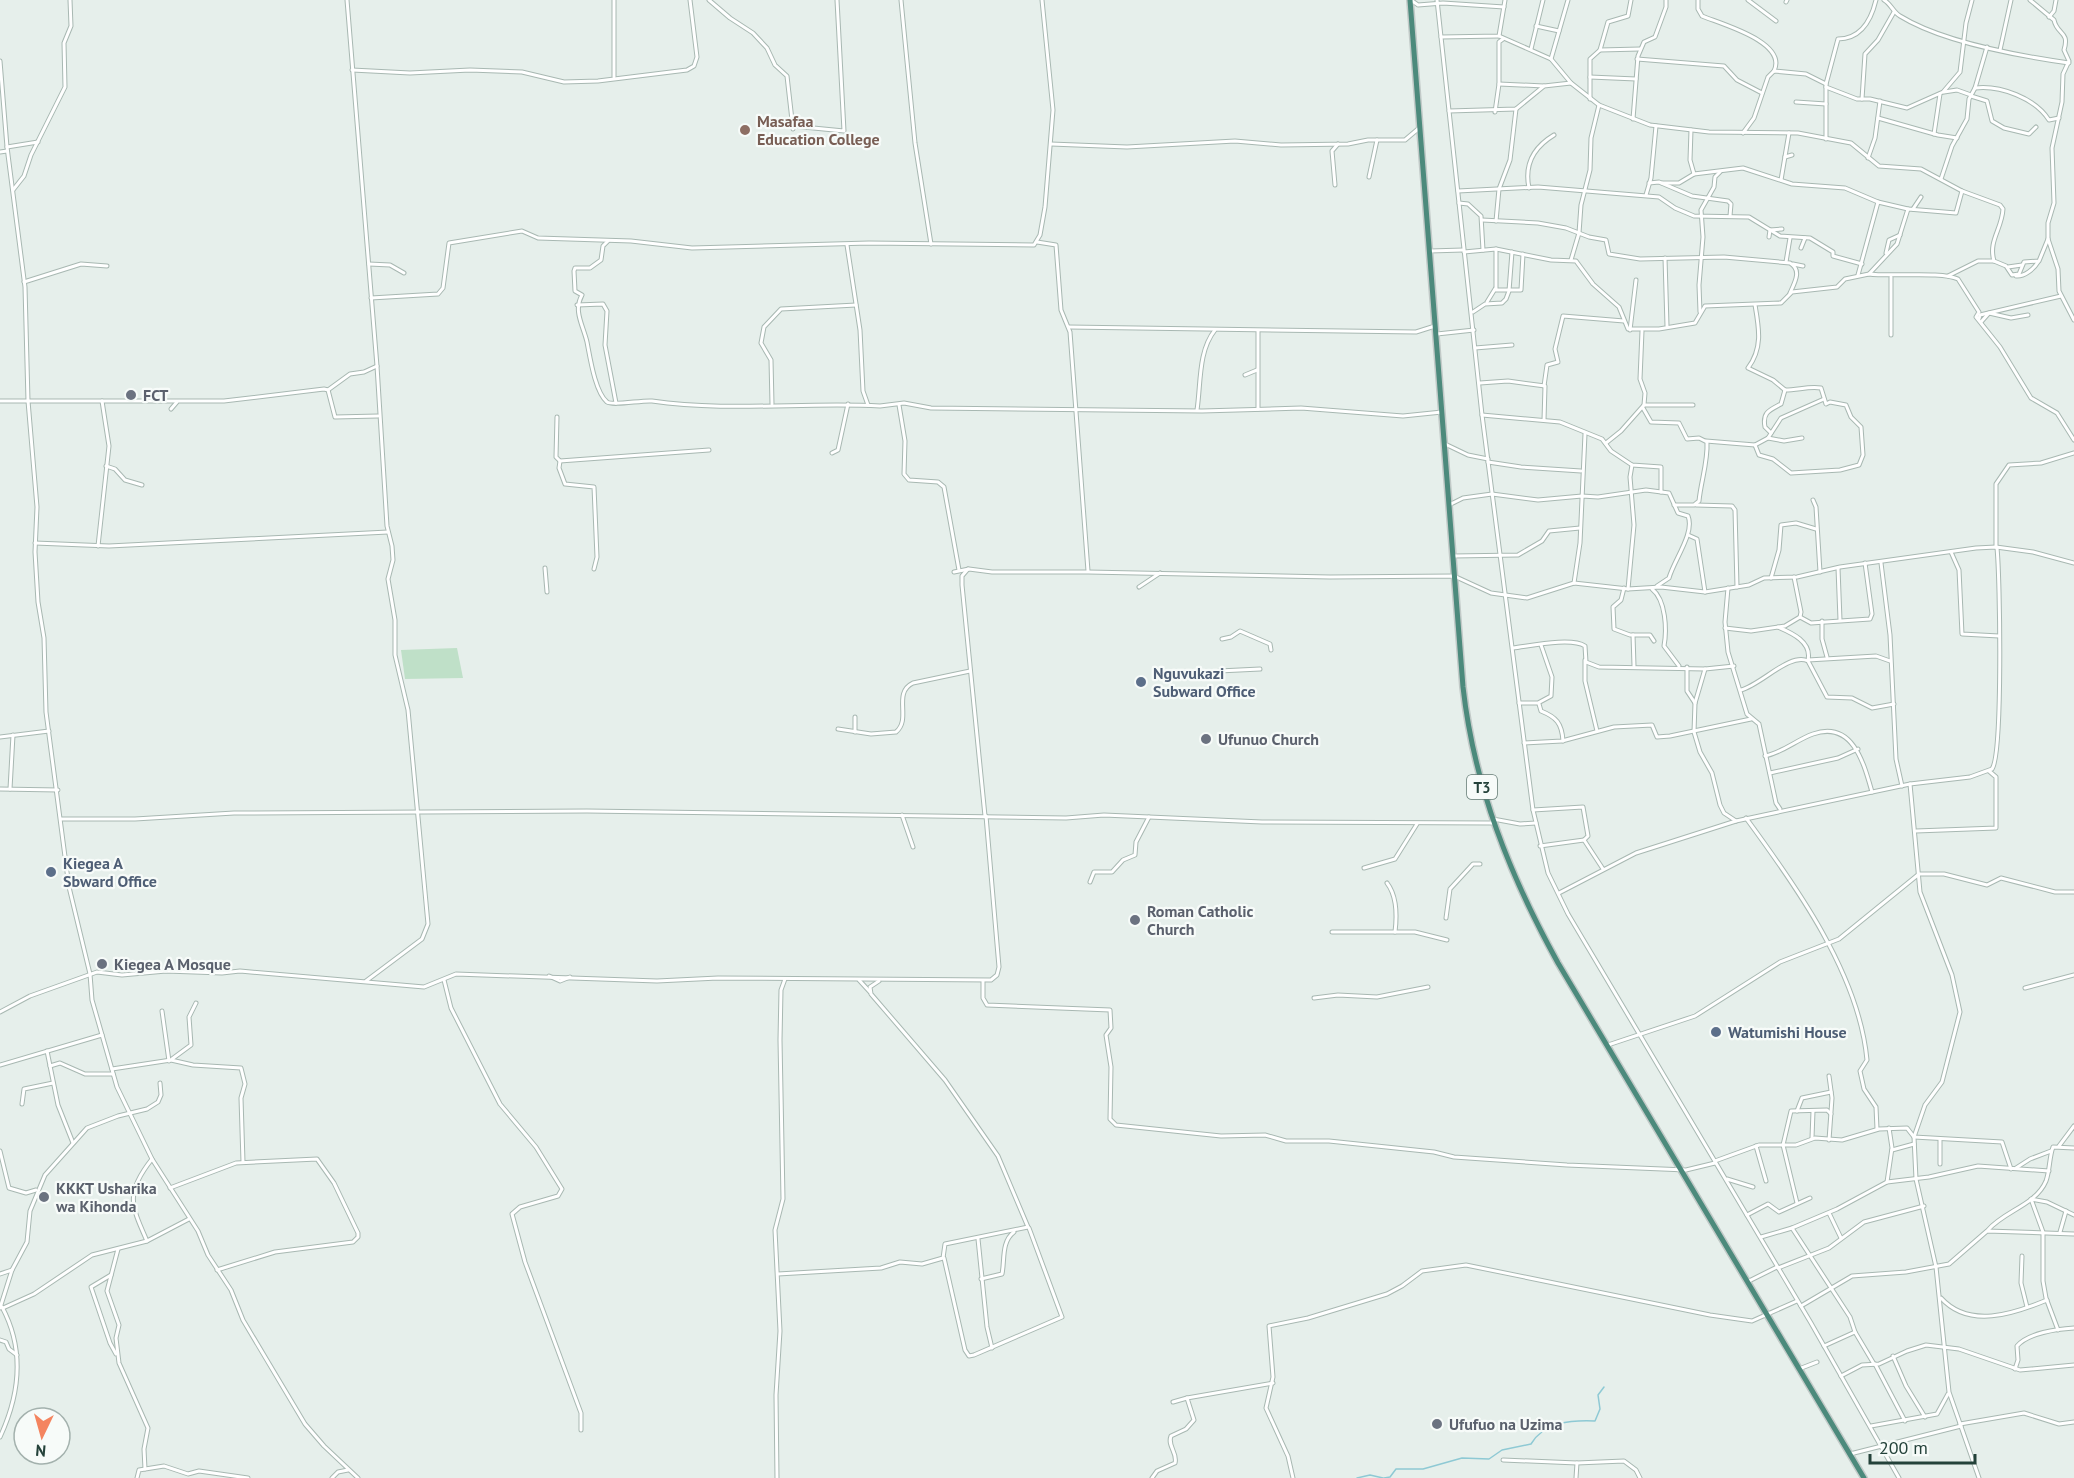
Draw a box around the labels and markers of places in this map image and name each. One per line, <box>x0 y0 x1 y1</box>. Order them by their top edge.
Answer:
place label: Masafaa Education College <box>757 111 880 149</box>
marker: Masafaa Education College <box>738 123 752 137</box>
place label: FCT <box>143 385 168 405</box>
marker: FCT <box>124 388 138 402</box>
place label: Nguvukazi Subward Office <box>1153 663 1256 701</box>
marker: Nguvukazi Subward Office <box>1134 675 1148 689</box>
place label: Ufunuo Church <box>1218 729 1319 749</box>
marker: Ufunuo Church <box>1199 732 1213 746</box>
place label: Kiegea A Sbward Office <box>63 853 157 891</box>
marker: Kiegea A Sbward Office <box>44 865 58 879</box>
place label: Roman Catholic Church <box>1147 901 1253 939</box>
marker: Roman Catholic Church <box>1128 913 1142 927</box>
place label: Kiegea A Mosque <box>114 954 231 974</box>
marker: Kiegea A Mosque <box>95 957 109 971</box>
place label: Watumishi House <box>1728 1022 1847 1042</box>
marker: Watumishi House <box>1709 1025 1723 1039</box>
place label: KKKT Usharika wa Kihonda <box>55 1178 157 1216</box>
marker: KKKT Usharika wa Kihonda <box>37 1190 51 1204</box>
place label: Ufufuo na Uzima <box>1449 1414 1562 1434</box>
marker: Ufufuo na Uzima <box>1430 1417 1444 1431</box>

